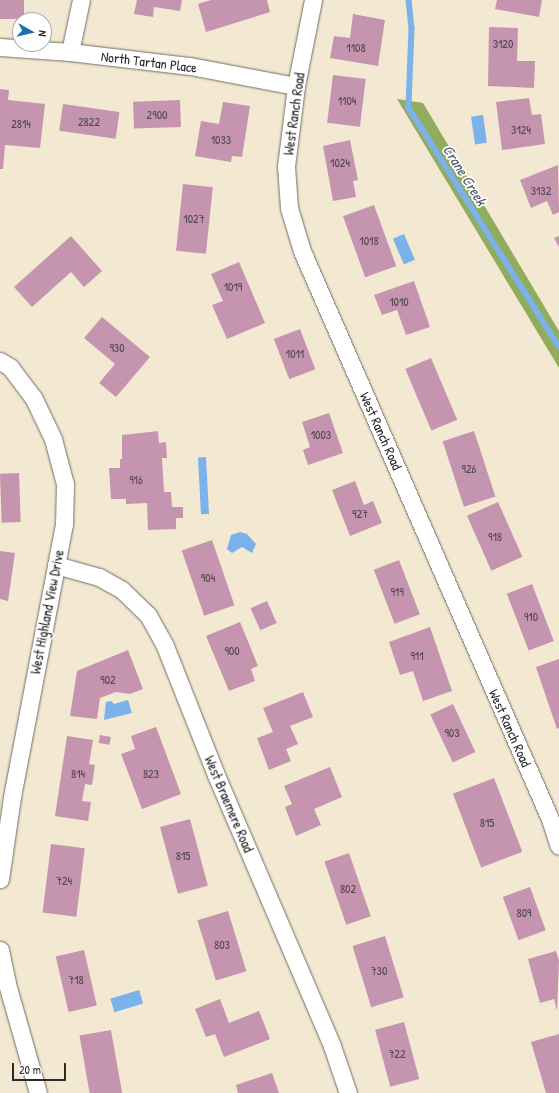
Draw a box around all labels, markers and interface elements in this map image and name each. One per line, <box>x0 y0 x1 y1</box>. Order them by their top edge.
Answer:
north arrow <box>12 12 52 52</box>
text: N <box>36 30 50 37</box>
house number: 3120 <box>493 37 513 51</box>
house number: 1108 <box>346 41 366 55</box>
street label: North Tartan Place <box>100 48 198 76</box>
street label: West Ranch Road <box>280 72 308 156</box>
house number: 1104 <box>338 94 356 108</box>
house number: 2900 <box>147 108 167 122</box>
house number: 2822 <box>78 115 100 129</box>
house number: 2814 <box>11 117 31 131</box>
house number: 3124 <box>511 123 531 137</box>
house number: 1033 <box>211 133 231 147</box>
water label: Crane Creek <box>439 141 491 209</box>
house number: 1024 <box>330 156 350 170</box>
house number: 3132 <box>531 184 551 198</box>
house number: 1027 <box>183 212 205 226</box>
house number: 1018 <box>359 234 379 248</box>
house number: 1019 <box>224 280 242 294</box>
house number: 1010 <box>389 295 409 309</box>
house number: 930 <box>109 341 125 355</box>
house number: 1011 <box>286 347 304 361</box>
street label: West Ranch Road <box>356 390 406 472</box>
house number: 1003 <box>311 428 331 442</box>
house number: 926 <box>462 462 476 476</box>
house number: 916 <box>129 473 143 487</box>
house number: 927 <box>352 507 368 521</box>
house number: 918 <box>488 530 502 544</box>
street label: West Highland View Drive <box>27 548 67 676</box>
house number: 904 <box>201 571 215 585</box>
house number: 919 <box>390 585 404 599</box>
house number: 910 <box>524 610 538 624</box>
house number: 900 <box>224 644 240 658</box>
house number: 911 <box>410 649 424 663</box>
house number: 902 <box>100 673 116 687</box>
street label: West Ranch Road <box>485 687 535 769</box>
house number: 903 <box>444 726 460 740</box>
street label: West Braemere Road <box>201 753 257 855</box>
house number: 814 <box>71 767 85 781</box>
house number: 823 <box>143 767 159 781</box>
house number: 815 <box>480 816 494 830</box>
house number: 815 <box>176 849 190 863</box>
house number: 724 <box>56 874 72 888</box>
house number: 802 <box>340 882 356 896</box>
house number: 809 <box>517 906 531 920</box>
house number: 803 <box>214 938 230 952</box>
house number: 730 <box>371 964 387 978</box>
house number: 718 <box>68 973 84 987</box>
house number: 722 <box>388 1047 406 1061</box>
scale bar <box>14 1055 68 1081</box>
text: 20 m <box>19 1061 41 1078</box>

